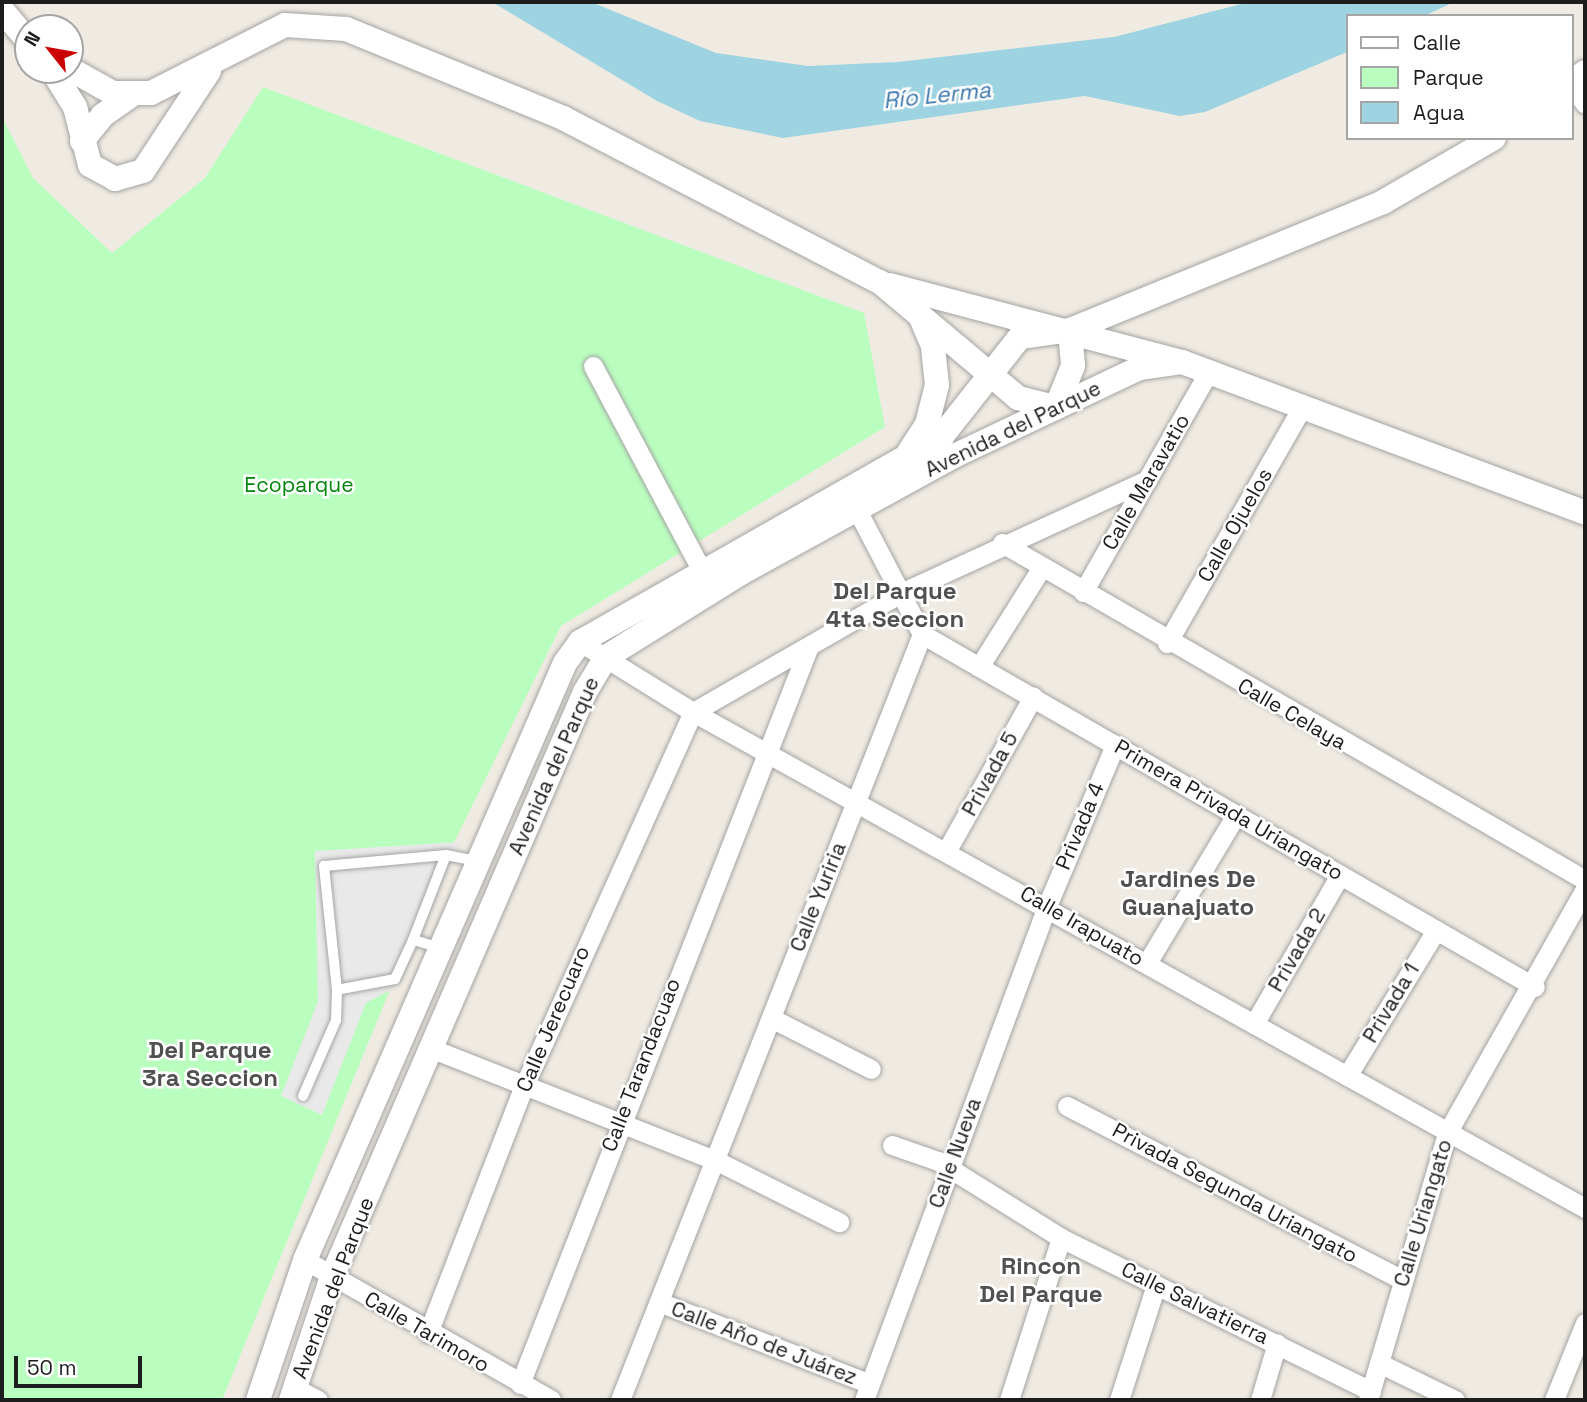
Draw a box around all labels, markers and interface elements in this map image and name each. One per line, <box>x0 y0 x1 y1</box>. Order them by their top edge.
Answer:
north arrow <box>14 14 84 84</box>
legend <box>1346 14 1573 140</box>
text: N <box>18 27 46 51</box>
text: Calle <box>1413 29 1461 56</box>
text: Parque <box>1413 64 1484 91</box>
water label: Río Lerma <box>882 76 992 114</box>
text: Agua <box>1413 99 1465 126</box>
street label: Avenida del Parque <box>921 375 1105 483</box>
street label: Calle Maravatio <box>1097 409 1195 555</box>
street label: Calle Ojuelos <box>1192 464 1278 586</box>
park label: Ecoparque <box>244 472 354 498</box>
district label: Del Parque 4ta Seccion <box>826 577 964 633</box>
street label: Avenida del Parque <box>503 673 605 859</box>
street label: Calle Celaya <box>1233 673 1351 755</box>
street label: Privada 5 <box>957 728 1023 820</box>
street label: Primera Privada Uriangato <box>1110 734 1348 886</box>
street label: Privada 4 <box>1050 778 1110 874</box>
street label: Calle Yuriria <box>785 839 851 955</box>
district label: Jardines De Guanajuato <box>1120 865 1256 921</box>
street label: Calle Irapuato <box>1016 880 1148 972</box>
street label: Privada 2 <box>1263 904 1331 996</box>
street label: Calle Jerecuaro <box>511 942 595 1096</box>
street label: Privada 1 <box>1357 959 1425 1047</box>
street label: Calle Tarandacuao <box>596 974 686 1156</box>
district label: Del Parque 3ra Seccion <box>142 1036 278 1092</box>
street label: Calle Nueva <box>923 1094 987 1212</box>
street label: Privada Segunda Uriangato <box>1108 1118 1362 1268</box>
street label: Calle Uriangato <box>1389 1136 1457 1290</box>
street label: Avenida del Parque <box>287 1194 379 1382</box>
district label: Rincon Del Parque <box>979 1252 1103 1308</box>
street label: Calle Salvatierra <box>1117 1256 1273 1350</box>
street label: Calle Tarimoro <box>360 1286 494 1378</box>
street label: Calle Año de Juárez <box>668 1296 860 1390</box>
scale bar <box>18 1342 145 1386</box>
text: 50 m <box>27 1354 77 1381</box>

